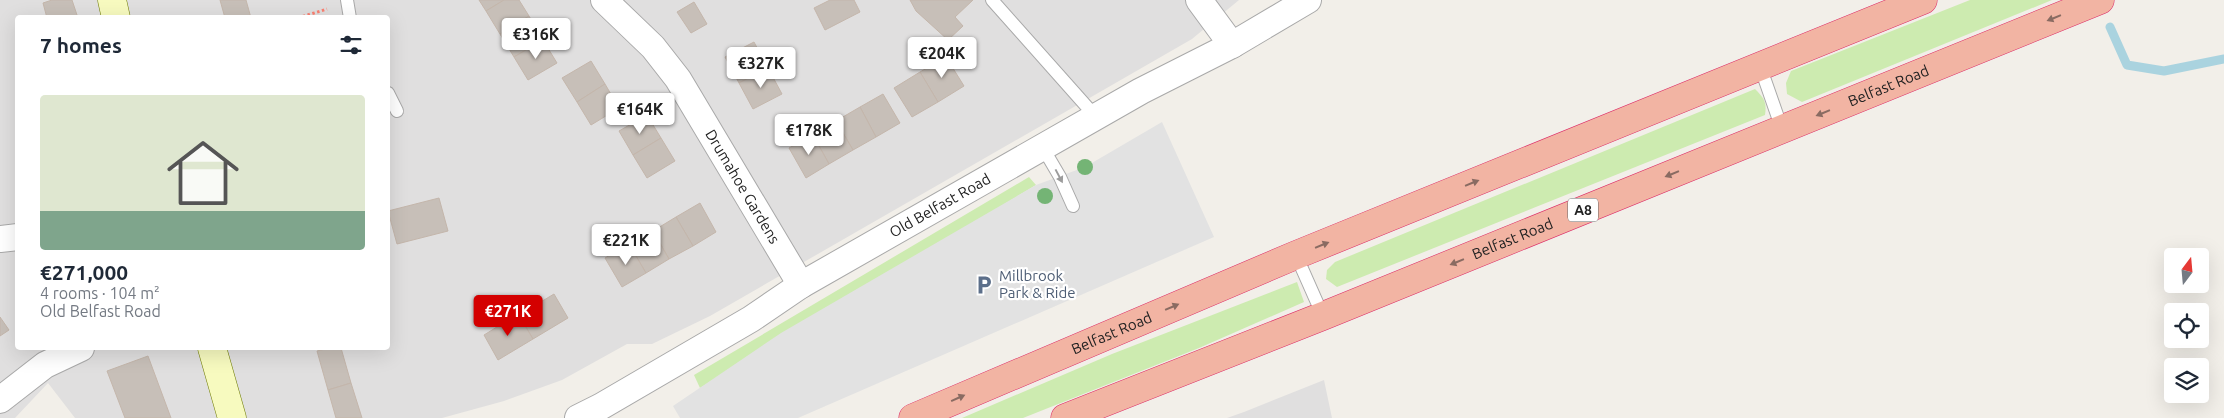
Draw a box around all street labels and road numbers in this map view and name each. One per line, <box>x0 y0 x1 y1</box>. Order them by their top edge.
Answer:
street label: Belfast Road <box>1846 62 1931 110</box>
street label: Drumahoe Gardens <box>702 126 783 247</box>
street label: Old Belfast Road <box>886 170 993 241</box>
road number: A8 <box>1568 198 1598 222</box>
street label: Belfast Road <box>1469 214 1555 262</box>
street label: Belfast Road <box>1069 308 1154 358</box>

